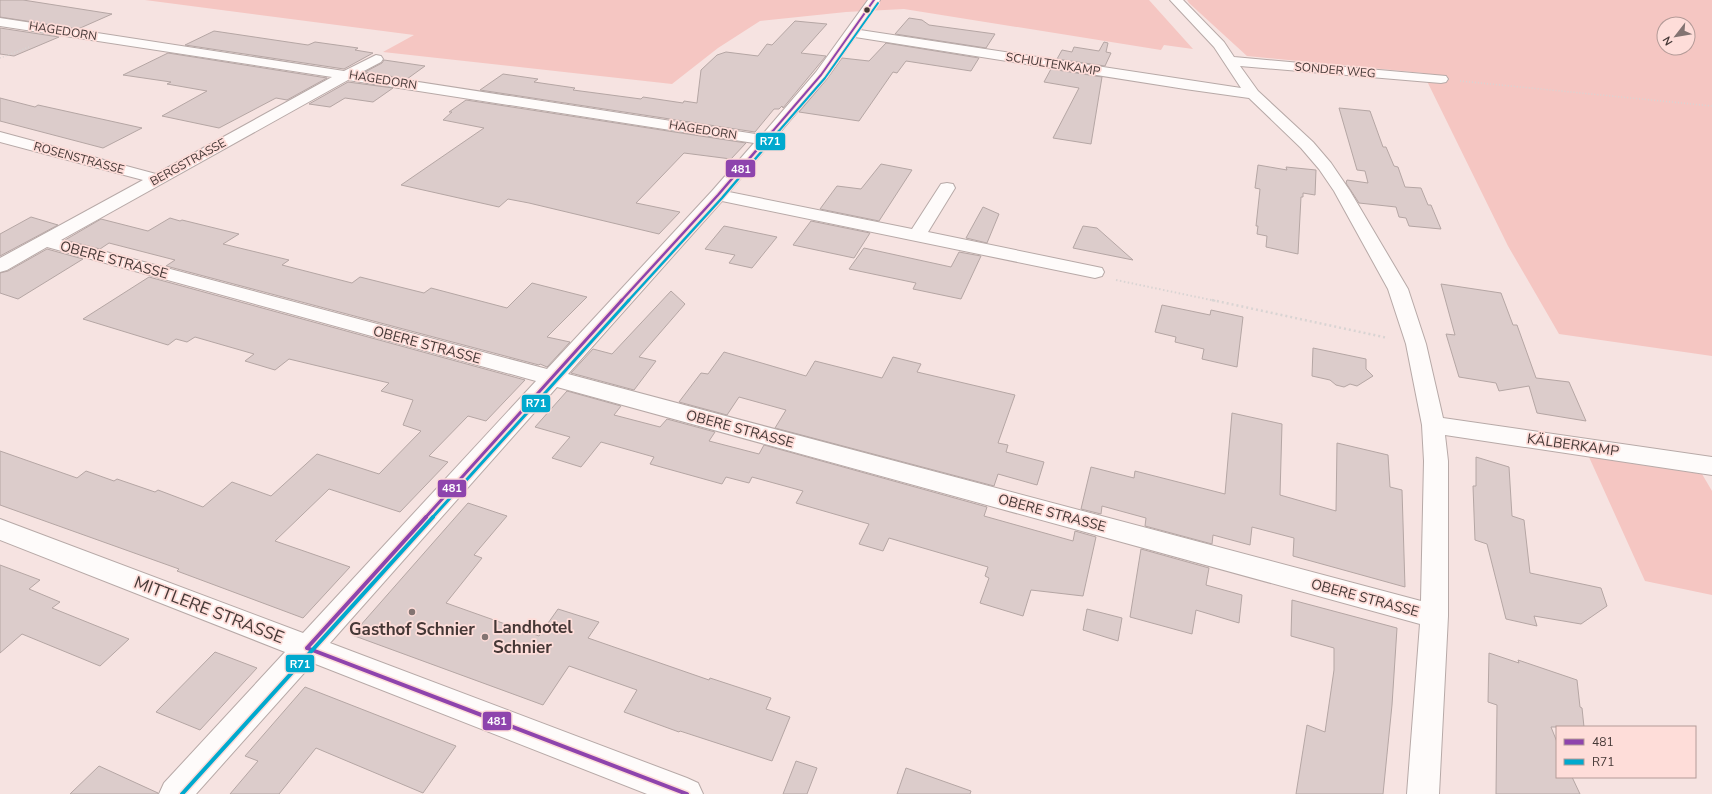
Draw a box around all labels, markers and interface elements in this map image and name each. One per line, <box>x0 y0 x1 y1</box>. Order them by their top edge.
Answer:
unlabelled marker <box>862 5 872 15</box>
north arrow <box>1656 16 1696 56</box>
street label: HAGEDORN <box>28 18 98 44</box>
text: N <box>1659 34 1676 48</box>
street label: SCHULTENKAMP <box>1005 49 1102 79</box>
street label: SONDER WEG <box>1294 58 1376 82</box>
street label: HAGEDORN <box>348 67 418 93</box>
street label: HAGEDORN <box>668 117 738 143</box>
line badge: R71 <box>755 132 786 151</box>
text: R71 <box>760 134 780 149</box>
street label: BERGSTRASSE <box>147 135 229 189</box>
street label: ROSENSTRASSE <box>32 138 126 178</box>
line badge: 481 <box>725 159 756 178</box>
text: 481 <box>731 162 751 177</box>
street label: OBERE STRASSE <box>58 236 170 284</box>
street label: OBERE STRASSE <box>371 321 483 369</box>
line badge: R71 <box>521 394 551 413</box>
text: R71 <box>526 396 546 411</box>
street label: OBERE STRASSE <box>684 405 796 453</box>
street label: KÄLBERKAMP <box>1526 429 1620 461</box>
line badge: 481 <box>437 479 467 498</box>
text: 481 <box>442 481 462 496</box>
street label: OBERE STRASSE <box>996 489 1108 537</box>
street label: MITTLERE STRASSE <box>131 571 287 649</box>
street label: OBERE STRASSE <box>1309 574 1421 622</box>
marker: Gasthof Schnier <box>407 607 417 617</box>
place label: Landhotel Schnier <box>493 616 573 659</box>
place label: Gasthof Schnier <box>349 618 475 641</box>
marker: Landhotel Schnier <box>480 632 490 642</box>
line badge: R71 <box>285 654 315 673</box>
text: R71 <box>290 657 310 672</box>
line badge: 481 <box>482 711 512 731</box>
text: 481 <box>487 714 507 729</box>
legend <box>1556 726 1696 778</box>
text: 481 <box>1592 734 1614 750</box>
text: R71 <box>1592 754 1614 770</box>

